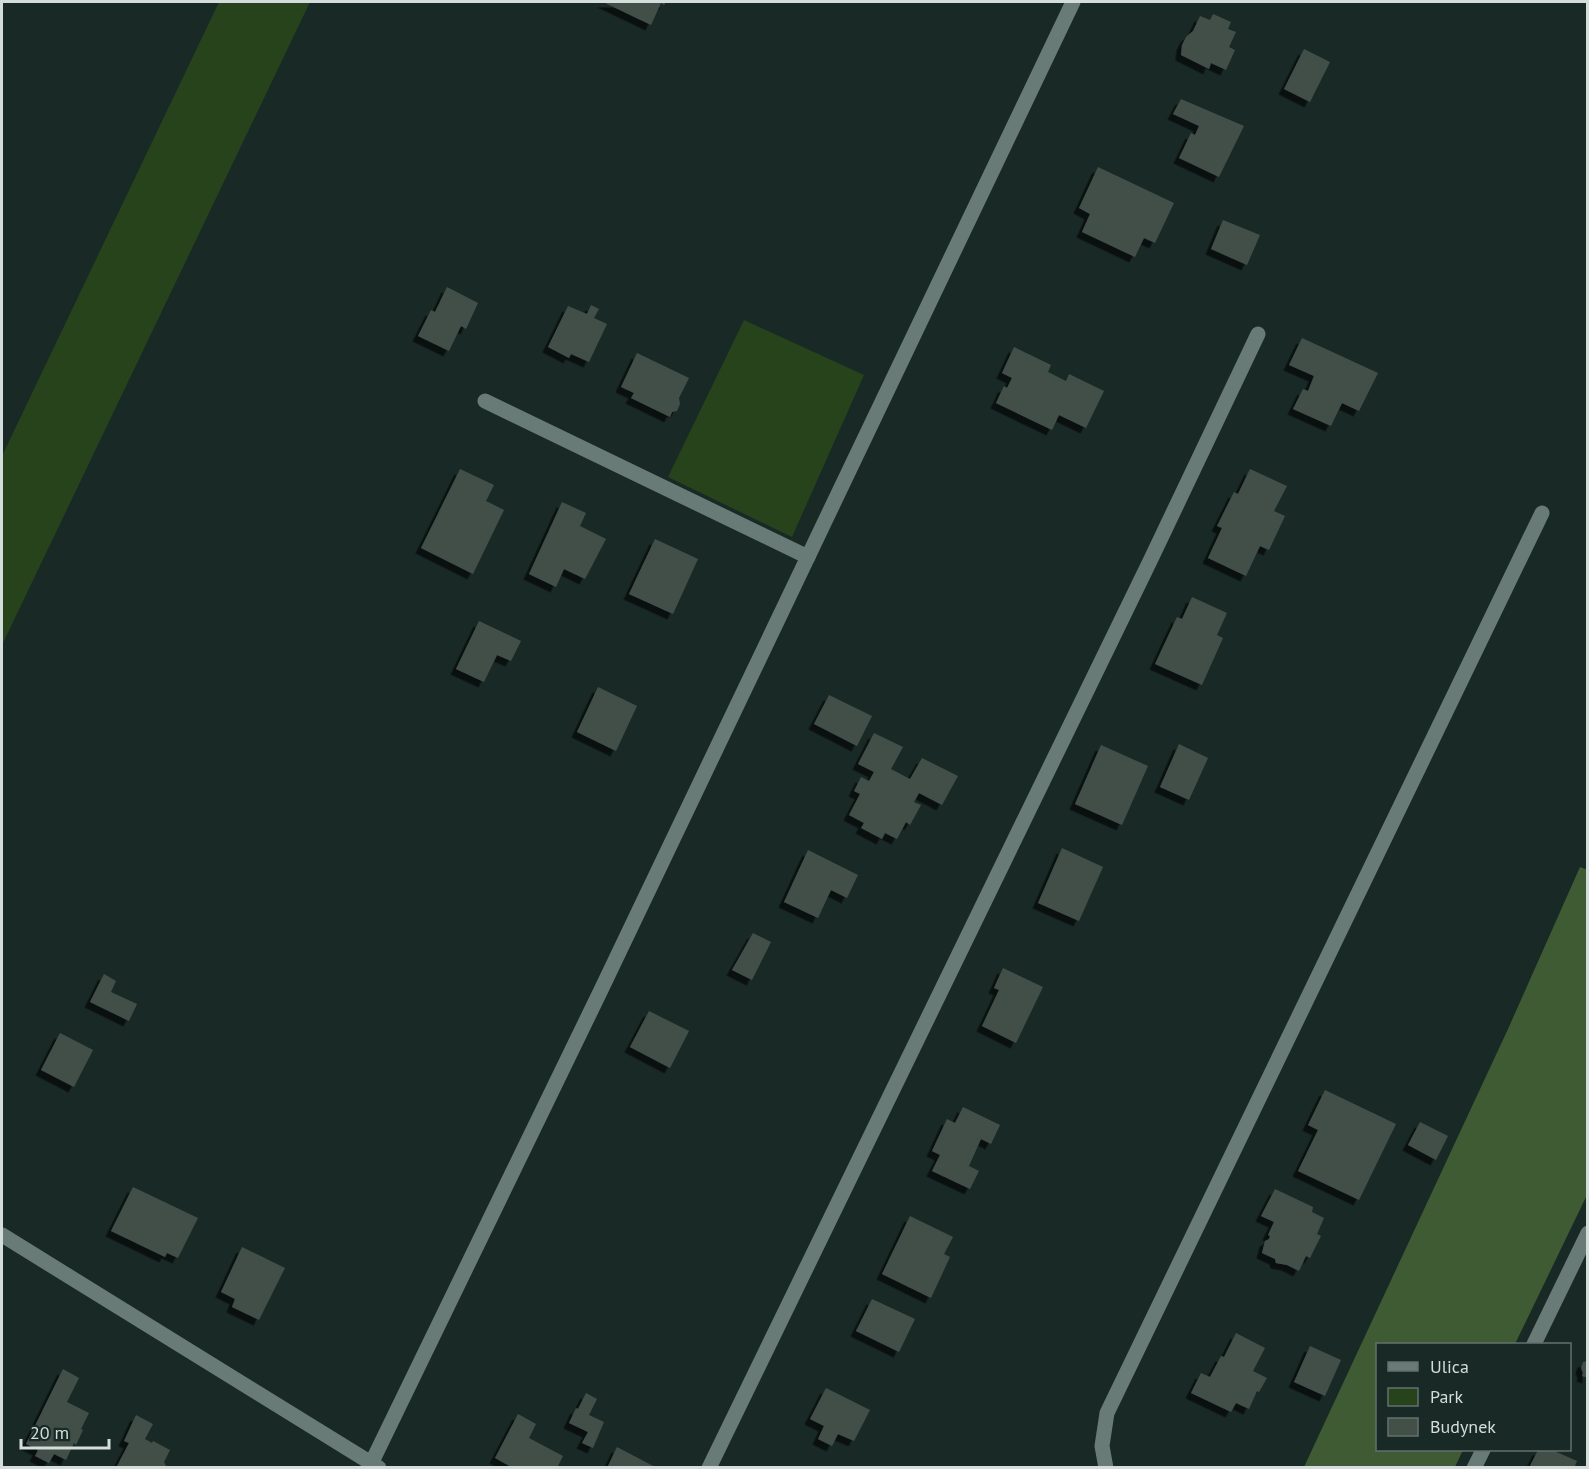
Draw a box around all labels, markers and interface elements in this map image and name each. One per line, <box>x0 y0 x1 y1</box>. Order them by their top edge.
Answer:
legend <box>1376 1343 1571 1451</box>
text: Ulica <box>1430 1355 1469 1378</box>
text: Park <box>1430 1385 1463 1408</box>
scale bar <box>21 1412 110 1450</box>
text: Budynek <box>1430 1415 1496 1438</box>
text: 20 m <box>30 1421 69 1444</box>

